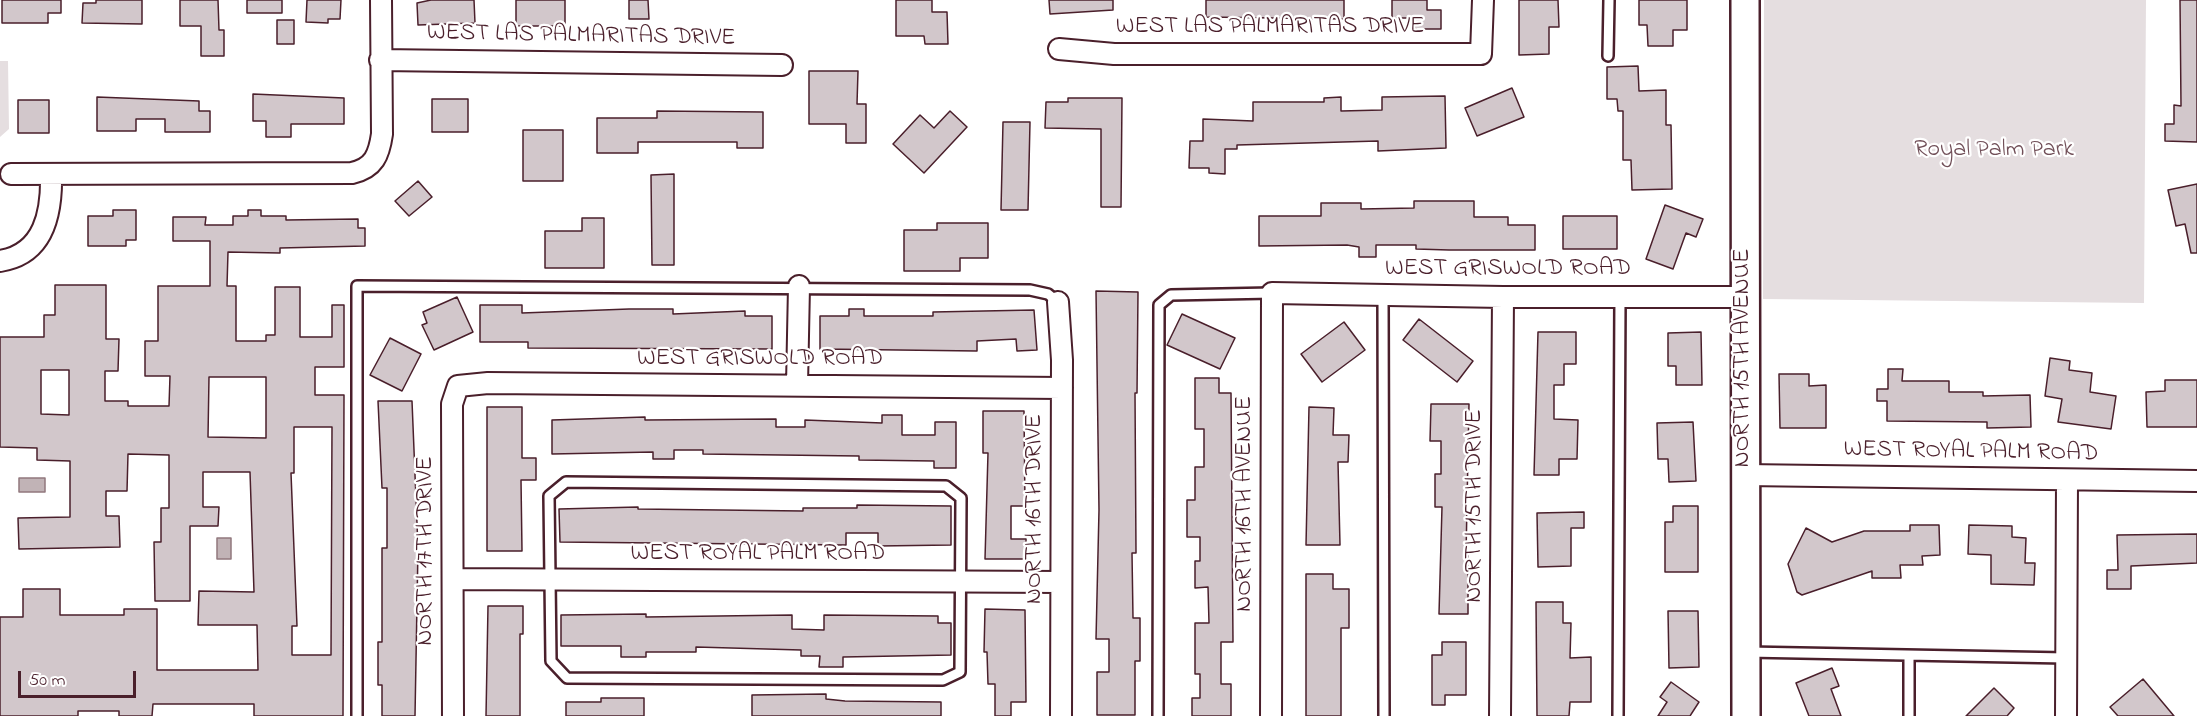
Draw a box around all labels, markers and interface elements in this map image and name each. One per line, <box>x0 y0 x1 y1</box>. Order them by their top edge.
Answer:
street label: WEST LAS PALMARITAS DRIVE <box>1116 14 1424 42</box>
street label: WEST LAS PALMARITAS DRIVE <box>426 20 736 54</box>
park label: Royal Palm Park <box>1914 137 2074 165</box>
street label: NORTH 15TH AVENUE <box>1730 248 1758 468</box>
street label: WEST GRISWOLD ROAD <box>1385 256 1631 284</box>
street label: WEST GRISWOLD ROAD <box>637 346 883 374</box>
street label: NORTH 16TH AVENUE <box>1232 396 1260 612</box>
street label: NORTH 15TH DRIVE <box>1462 409 1490 603</box>
street label: NORTH 16TH DRIVE <box>1022 414 1050 604</box>
street label: WEST ROYAL PALM ROAD <box>1843 436 2099 470</box>
street label: NORTH 17TH DRIVE <box>413 456 441 646</box>
street label: WEST ROYAL PALM ROAD <box>631 541 885 569</box>
scale bar <box>21 659 140 697</box>
text: 50 m <box>29 668 66 694</box>

